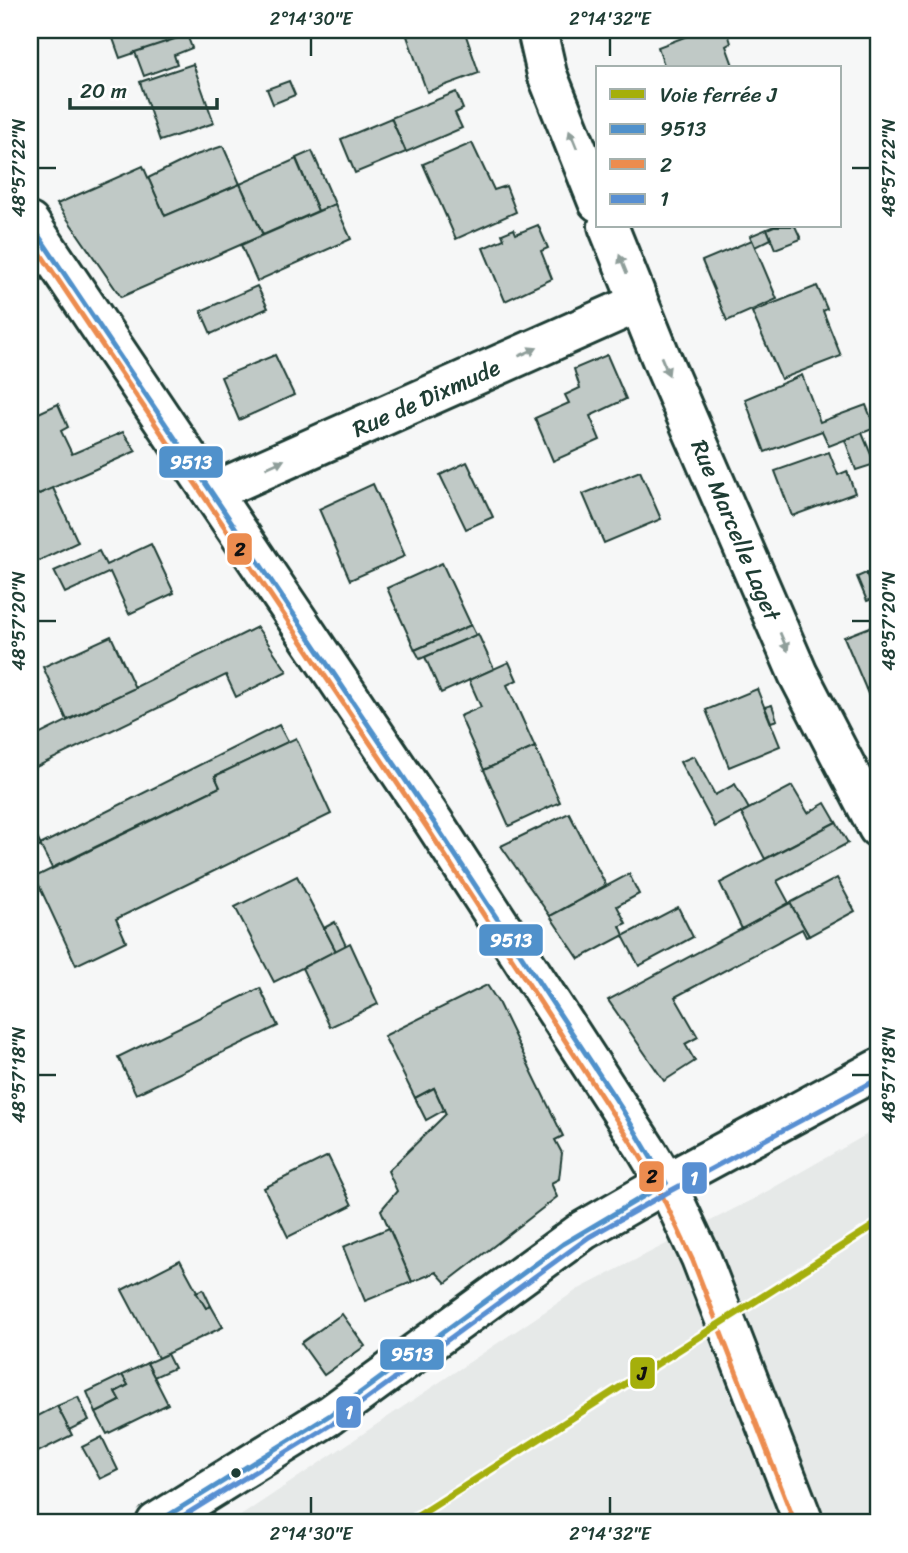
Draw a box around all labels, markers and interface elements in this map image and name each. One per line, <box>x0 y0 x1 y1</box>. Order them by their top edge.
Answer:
text: 2°14'30"E <box>270 3 353 35</box>
text: 2°14'32"E <box>569 3 652 35</box>
scale bar <box>70 66 217 110</box>
legend <box>596 66 842 228</box>
text: 20 m <box>80 72 127 110</box>
text: Voie ferrée J <box>660 76 778 114</box>
text: 9513 <box>660 110 707 148</box>
text: 48°57'22"N <box>3 118 35 217</box>
text: 48°57'22"N <box>873 118 905 217</box>
one-way arrow <box>567 128 578 149</box>
text: 2 <box>660 146 672 184</box>
text: 1 <box>660 180 669 218</box>
one-way arrow <box>618 254 629 275</box>
one-way arrow <box>518 346 538 358</box>
street label: Rue de Dixmude <box>346 348 507 449</box>
one-way arrow <box>659 356 670 377</box>
street label: Rue Marcelle Laget <box>679 433 793 629</box>
line badge: 9513 <box>158 445 224 479</box>
text: 9513 <box>170 446 212 479</box>
one-way arrow <box>265 458 285 470</box>
line badge: 2 <box>226 532 253 566</box>
text: 2 <box>234 533 246 566</box>
text: 48°57'20"N <box>3 571 35 671</box>
text: 48°57'20"N <box>873 571 905 671</box>
one-way arrow <box>779 632 790 653</box>
line badge: 9513 <box>478 923 544 957</box>
text: 9513 <box>490 924 532 957</box>
text: 48°57'18"N <box>3 1026 35 1123</box>
text: 48°57'18"N <box>873 1026 905 1123</box>
line badge: 2 <box>638 1160 665 1193</box>
text: 2 <box>646 1160 658 1193</box>
line badge: 1 <box>681 1161 708 1195</box>
text: 1 <box>690 1162 698 1195</box>
line badge: 9513 <box>379 1338 445 1371</box>
text: 9513 <box>391 1338 433 1371</box>
line badge: J <box>629 1356 656 1390</box>
text: J <box>637 1357 648 1390</box>
line badge: 1 <box>335 1395 362 1429</box>
text: 1 <box>345 1396 353 1429</box>
unlabelled marker <box>229 1466 243 1480</box>
text: 2°14'30"E <box>270 1518 353 1550</box>
text: 2°14'32"E <box>569 1518 652 1550</box>

